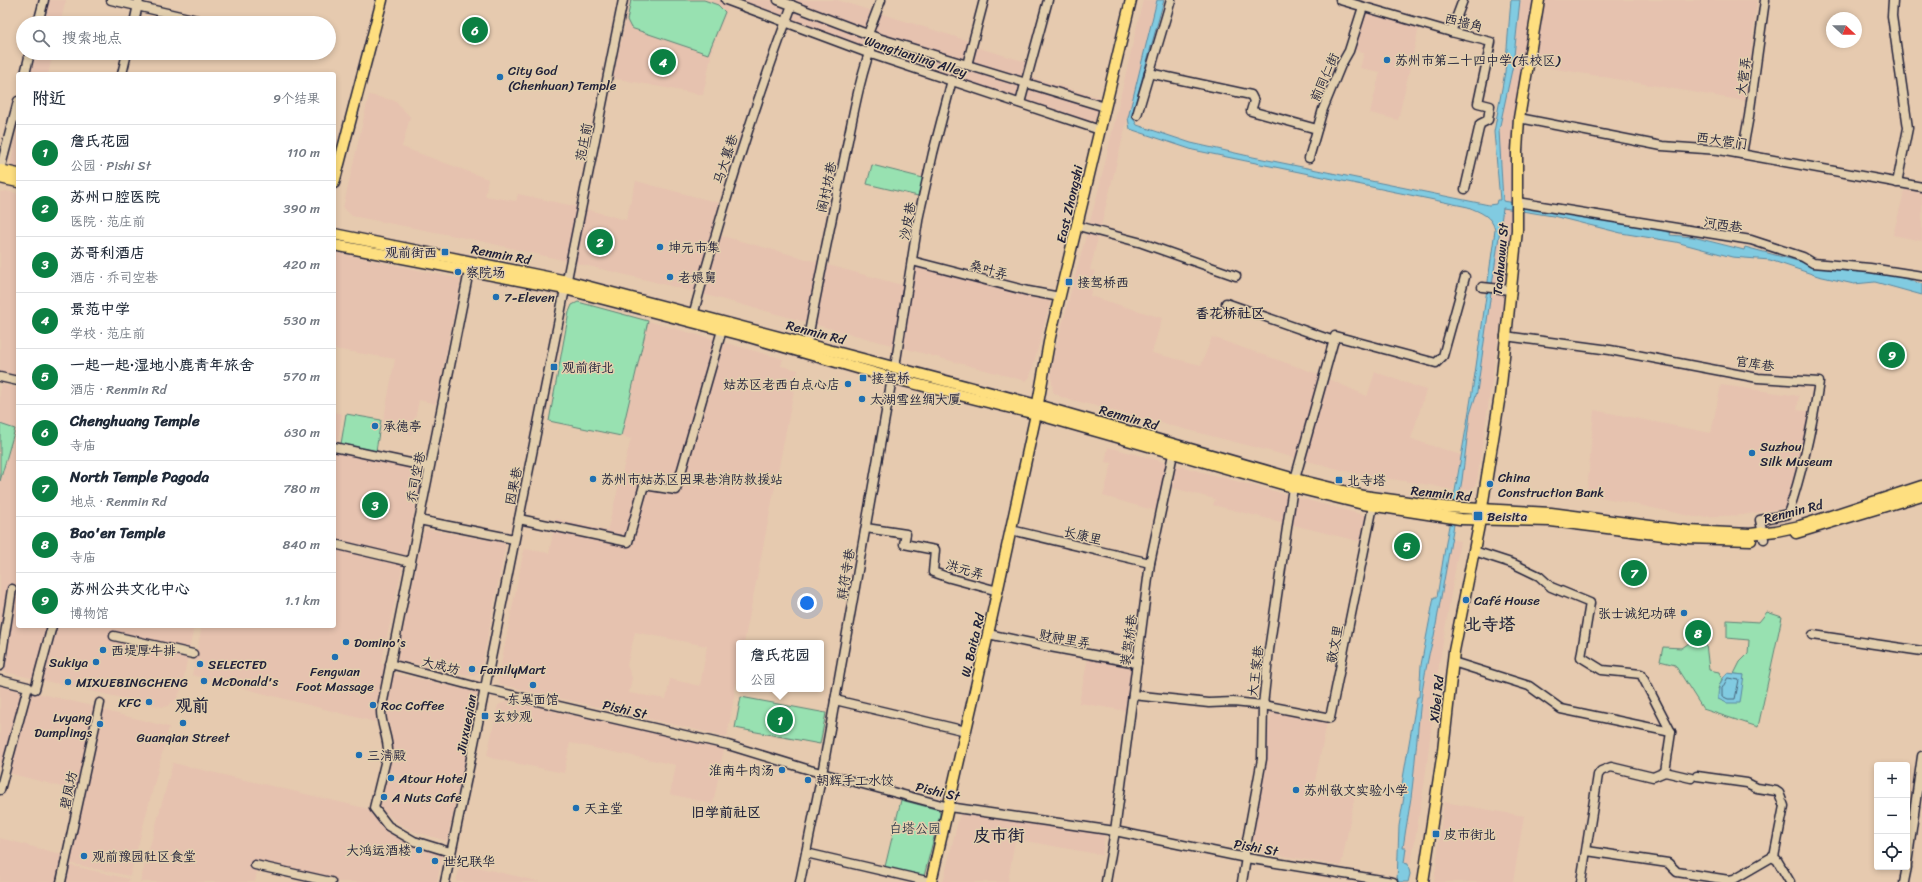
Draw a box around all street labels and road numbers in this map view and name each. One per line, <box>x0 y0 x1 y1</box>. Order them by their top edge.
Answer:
street label: 西墙角 <box>1442 7 1486 38</box>
street label: Wangtianjing Alley <box>862 29 970 84</box>
street label: 前同仁街 <box>1303 49 1346 106</box>
street label: 大营弄 <box>1729 55 1758 97</box>
street label: 范庄前 <box>568 121 599 163</box>
street label: 西大营门 <box>1695 125 1749 156</box>
street label: 马大篡巷 <box>707 131 744 187</box>
street label: 阁村坊巷 <box>810 159 843 215</box>
street label: East Zhongshi <box>1049 163 1090 245</box>
street label: 沙皮巷 <box>893 200 922 242</box>
street label: 河西巷 <box>1702 210 1744 239</box>
street label: Taohuawu St <box>1486 221 1515 296</box>
street label: Renmin Rd <box>469 237 534 272</box>
street label: 桑叶弄 <box>967 253 1011 286</box>
street label: Renmin Rd <box>784 314 849 352</box>
street label: 官库巷 <box>1734 349 1776 378</box>
street label: Renmin Rd <box>1097 398 1162 437</box>
street label: 乔司空巷 <box>399 449 432 505</box>
street label: 因果巷 <box>498 465 529 507</box>
street label: Renmin Rd <box>1410 479 1473 508</box>
street label: Renmin Rd <box>1761 493 1826 530</box>
street label: 长康里 <box>1061 520 1105 551</box>
street label: 祥符寺巷 <box>830 546 861 602</box>
street label: 洪元弄 <box>943 553 987 586</box>
street label: W. Baita Rd <box>954 610 991 679</box>
street label: 装驾桥巷 <box>1113 613 1144 667</box>
street label: 财神里弄 <box>1037 622 1093 655</box>
street label: 敬文里 <box>1319 623 1350 665</box>
street label: 大王家巷 <box>1241 644 1270 698</box>
street label: 大成坊 <box>419 650 463 681</box>
street label: Xibei Rd <box>1423 673 1451 725</box>
street label: Jiuxueqian <box>449 692 484 757</box>
street label: Pishi St <box>601 693 650 726</box>
street label: 碧凤坊 <box>53 769 84 812</box>
street label: Pishi St <box>914 775 963 808</box>
street label: Pishi St <box>1232 832 1281 863</box>

